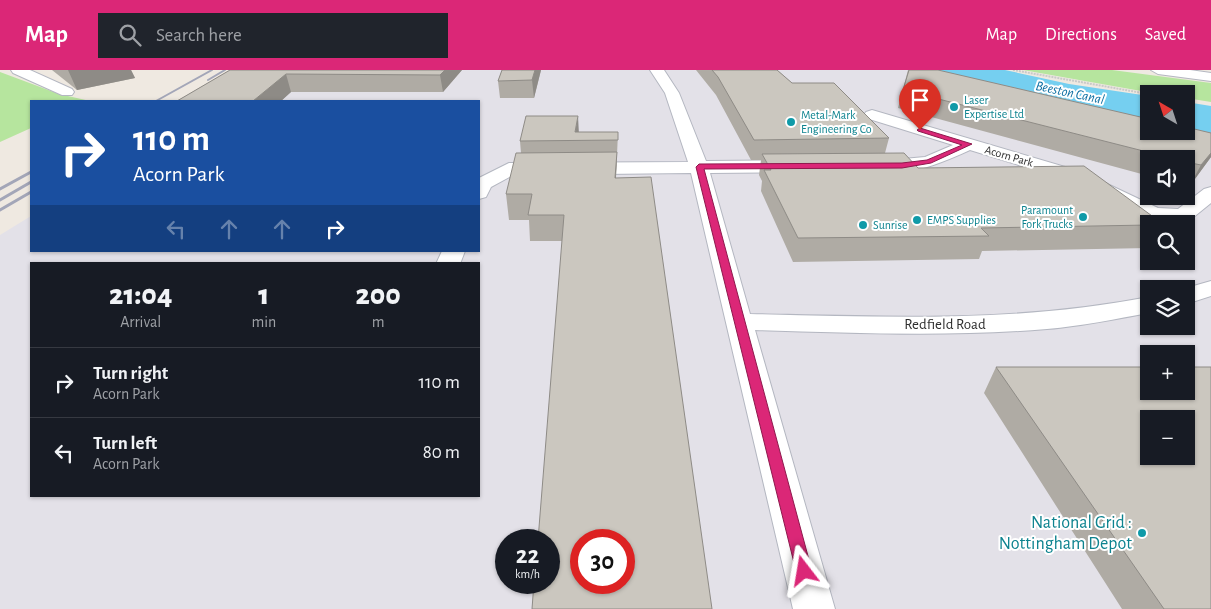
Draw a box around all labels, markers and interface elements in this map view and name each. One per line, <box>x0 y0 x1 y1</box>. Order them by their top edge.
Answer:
search box <box>98 13 448 58</box>
icon: search <box>116 21 144 49</box>
text: Map <box>25 23 68 47</box>
text: Search here <box>156 26 242 45</box>
text: Map <box>986 26 1017 44</box>
text: Directions <box>1045 26 1117 44</box>
text: Saved <box>1145 26 1186 44</box>
pin <box>899 79 941 130</box>
water label: Beeston Canal <box>1034 79 1106 107</box>
north arrow <box>1140 85 1195 140</box>
map controls <box>1140 85 1195 465</box>
icon: arrive <box>906 86 934 114</box>
place label: Laser Expertise Ltd <box>964 94 1024 120</box>
marker: Laser Expertise Ltd <box>948 101 960 113</box>
place label: Metal-Mark Engineering Co <box>801 109 872 135</box>
marker: Metal-Mark Engineering Co <box>785 116 797 128</box>
icon: right <box>50 120 115 185</box>
text: 110 m <box>133 122 210 157</box>
street label: Acorn Park <box>983 143 1035 169</box>
button: sound <box>1140 150 1195 205</box>
text: Acorn Park <box>133 163 224 185</box>
place label: Paramount Fork Trucks <box>1021 204 1073 230</box>
marker: Paramount Fork Trucks <box>1077 211 1089 223</box>
marker: EMPS Supplies <box>911 214 923 226</box>
place label: EMPS Supplies <box>927 214 996 226</box>
icon: left <box>162 215 190 243</box>
icon: ahead <box>215 215 243 243</box>
icon: ahead <box>268 215 296 243</box>
icon: right <box>321 215 349 243</box>
button: search <box>1140 215 1195 270</box>
marker: Sunrise <box>857 219 869 231</box>
place label: Sunrise <box>873 219 908 231</box>
text: 21:04 <box>109 280 172 310</box>
text: 1 <box>258 280 269 310</box>
text: 200 <box>355 280 401 310</box>
button: layers <box>1140 280 1195 335</box>
text: Arrival <box>120 314 161 330</box>
text: min <box>251 314 276 330</box>
text: m <box>372 314 385 330</box>
street label: Redfield Road <box>904 317 986 332</box>
button: + <box>1140 345 1195 400</box>
text: Turn right <box>93 364 168 383</box>
icon: right <box>50 369 78 397</box>
text: 110 m <box>419 373 460 392</box>
text: Acorn Park <box>93 386 160 402</box>
button: − <box>1140 410 1195 465</box>
text: Turn left <box>93 434 157 453</box>
icon: left <box>50 439 78 467</box>
text: 80 m <box>423 443 460 462</box>
text: Acorn Park <box>93 456 160 472</box>
place label: National Grid : Nottingham Depot <box>999 514 1132 553</box>
marker: National Grid : Nottingham Depot <box>1136 527 1148 539</box>
speed limit sign: 30 <box>570 529 635 594</box>
text: 22 <box>516 543 539 568</box>
position arrow <box>777 544 829 596</box>
text: km/h <box>515 568 540 580</box>

